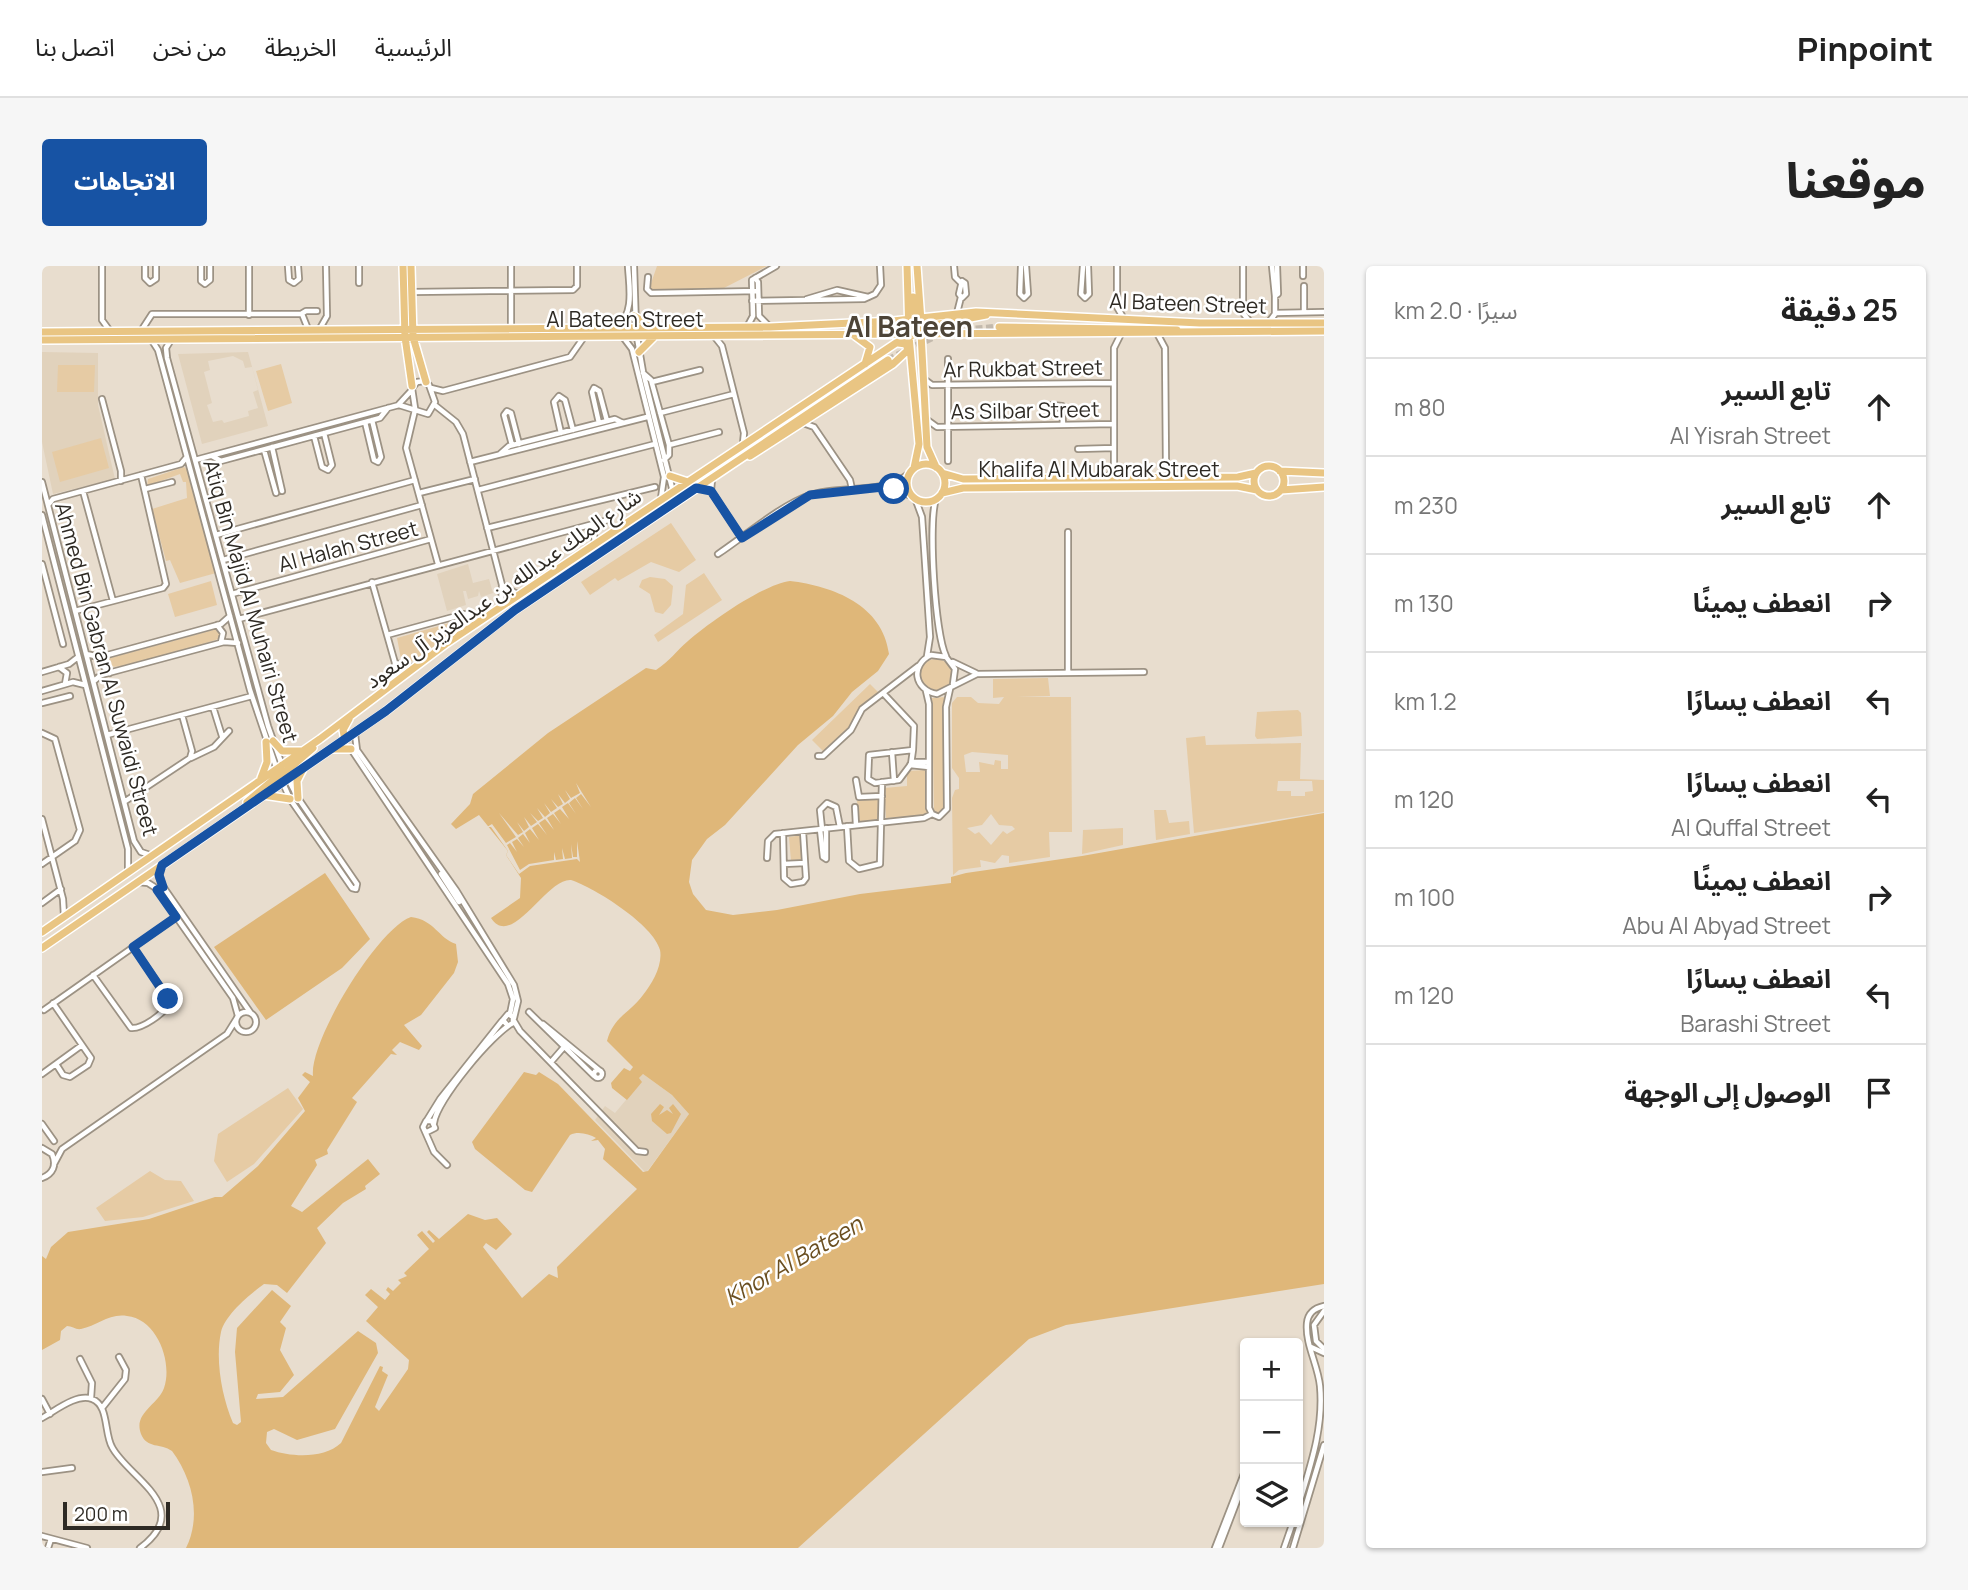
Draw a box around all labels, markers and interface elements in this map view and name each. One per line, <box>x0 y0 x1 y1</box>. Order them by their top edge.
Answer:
text: Pinpoint <box>1797 26 1933 71</box>
text: اتصل بنا <box>35 30 115 63</box>
text: من نحن <box>153 30 227 63</box>
text: الخريطة <box>265 30 337 63</box>
text: الرئيسية <box>375 30 452 63</box>
button: الاتجاهات <box>42 139 207 226</box>
text: موقعنا <box>1786 146 1926 213</box>
street label: Al Bateen Street <box>1109 286 1267 320</box>
text: 25 دقيقة <box>1781 289 1898 330</box>
text: سيرًا · 2.0 km <box>1394 294 1518 326</box>
street label: Al Bateen Street <box>546 305 704 333</box>
district label: Al Bateen <box>845 307 973 345</box>
street label: Ar Rukbat Street <box>943 353 1103 383</box>
text: تابع السير <box>1721 372 1831 408</box>
icon: ahead <box>1860 388 1898 426</box>
text: 80 m <box>1394 391 1446 423</box>
street label: As Silbar Street <box>950 395 1100 425</box>
text: Al Yisrah Street <box>1670 419 1831 451</box>
street label: Khalifa Al Mubarak Street <box>978 455 1220 483</box>
street label: Atiq Bin Majid Al Muhairi Street <box>197 456 305 746</box>
route start <box>878 473 909 504</box>
street label: شارع الملك عبدالله بن عبدالعزيز آل سعود <box>360 482 648 696</box>
text: تابع السير <box>1721 486 1831 522</box>
icon: ahead <box>1860 486 1898 524</box>
text: 230 m <box>1394 489 1458 521</box>
street label: Ahmed Bin Gabran Al Suwaidi Street <box>49 499 165 839</box>
street label: Al Halah Street <box>275 514 421 578</box>
text: انعطف يمينًا <box>1693 584 1831 620</box>
icon: right <box>1860 584 1898 622</box>
text: 130 m <box>1394 587 1454 619</box>
text: انعطف يسارًا <box>1686 682 1831 718</box>
icon: left <box>1860 682 1898 720</box>
text: 1.2 km <box>1394 685 1457 717</box>
text: انعطف يسارًا <box>1686 764 1831 800</box>
icon: left <box>1860 780 1898 818</box>
text: 120 m <box>1394 783 1454 815</box>
text: Al Quffal Street <box>1671 811 1831 843</box>
text: انعطف يمينًا <box>1693 862 1831 898</box>
icon: right <box>1860 878 1898 916</box>
text: 100 m <box>1394 881 1455 913</box>
text: Abu Al Abyad Street <box>1622 909 1831 941</box>
text: انعطف يسارًا <box>1686 960 1831 996</box>
icon: left <box>1860 976 1898 1014</box>
text: 120 m <box>1394 979 1454 1011</box>
route end <box>152 983 183 1014</box>
text: Barashi Street <box>1680 1007 1831 1039</box>
text: الوصول إلى الوجهة <box>1624 1074 1831 1110</box>
icon: arrive <box>1860 1074 1898 1112</box>
water label: Khor Al Bateen <box>718 1207 869 1312</box>
map controls <box>1240 1338 1303 1527</box>
button: + <box>1240 1338 1303 1401</box>
button: − <box>1240 1401 1303 1464</box>
button: layers <box>1240 1464 1303 1527</box>
scale bar <box>63 1499 170 1531</box>
text: 200 m <box>74 1501 128 1527</box>

